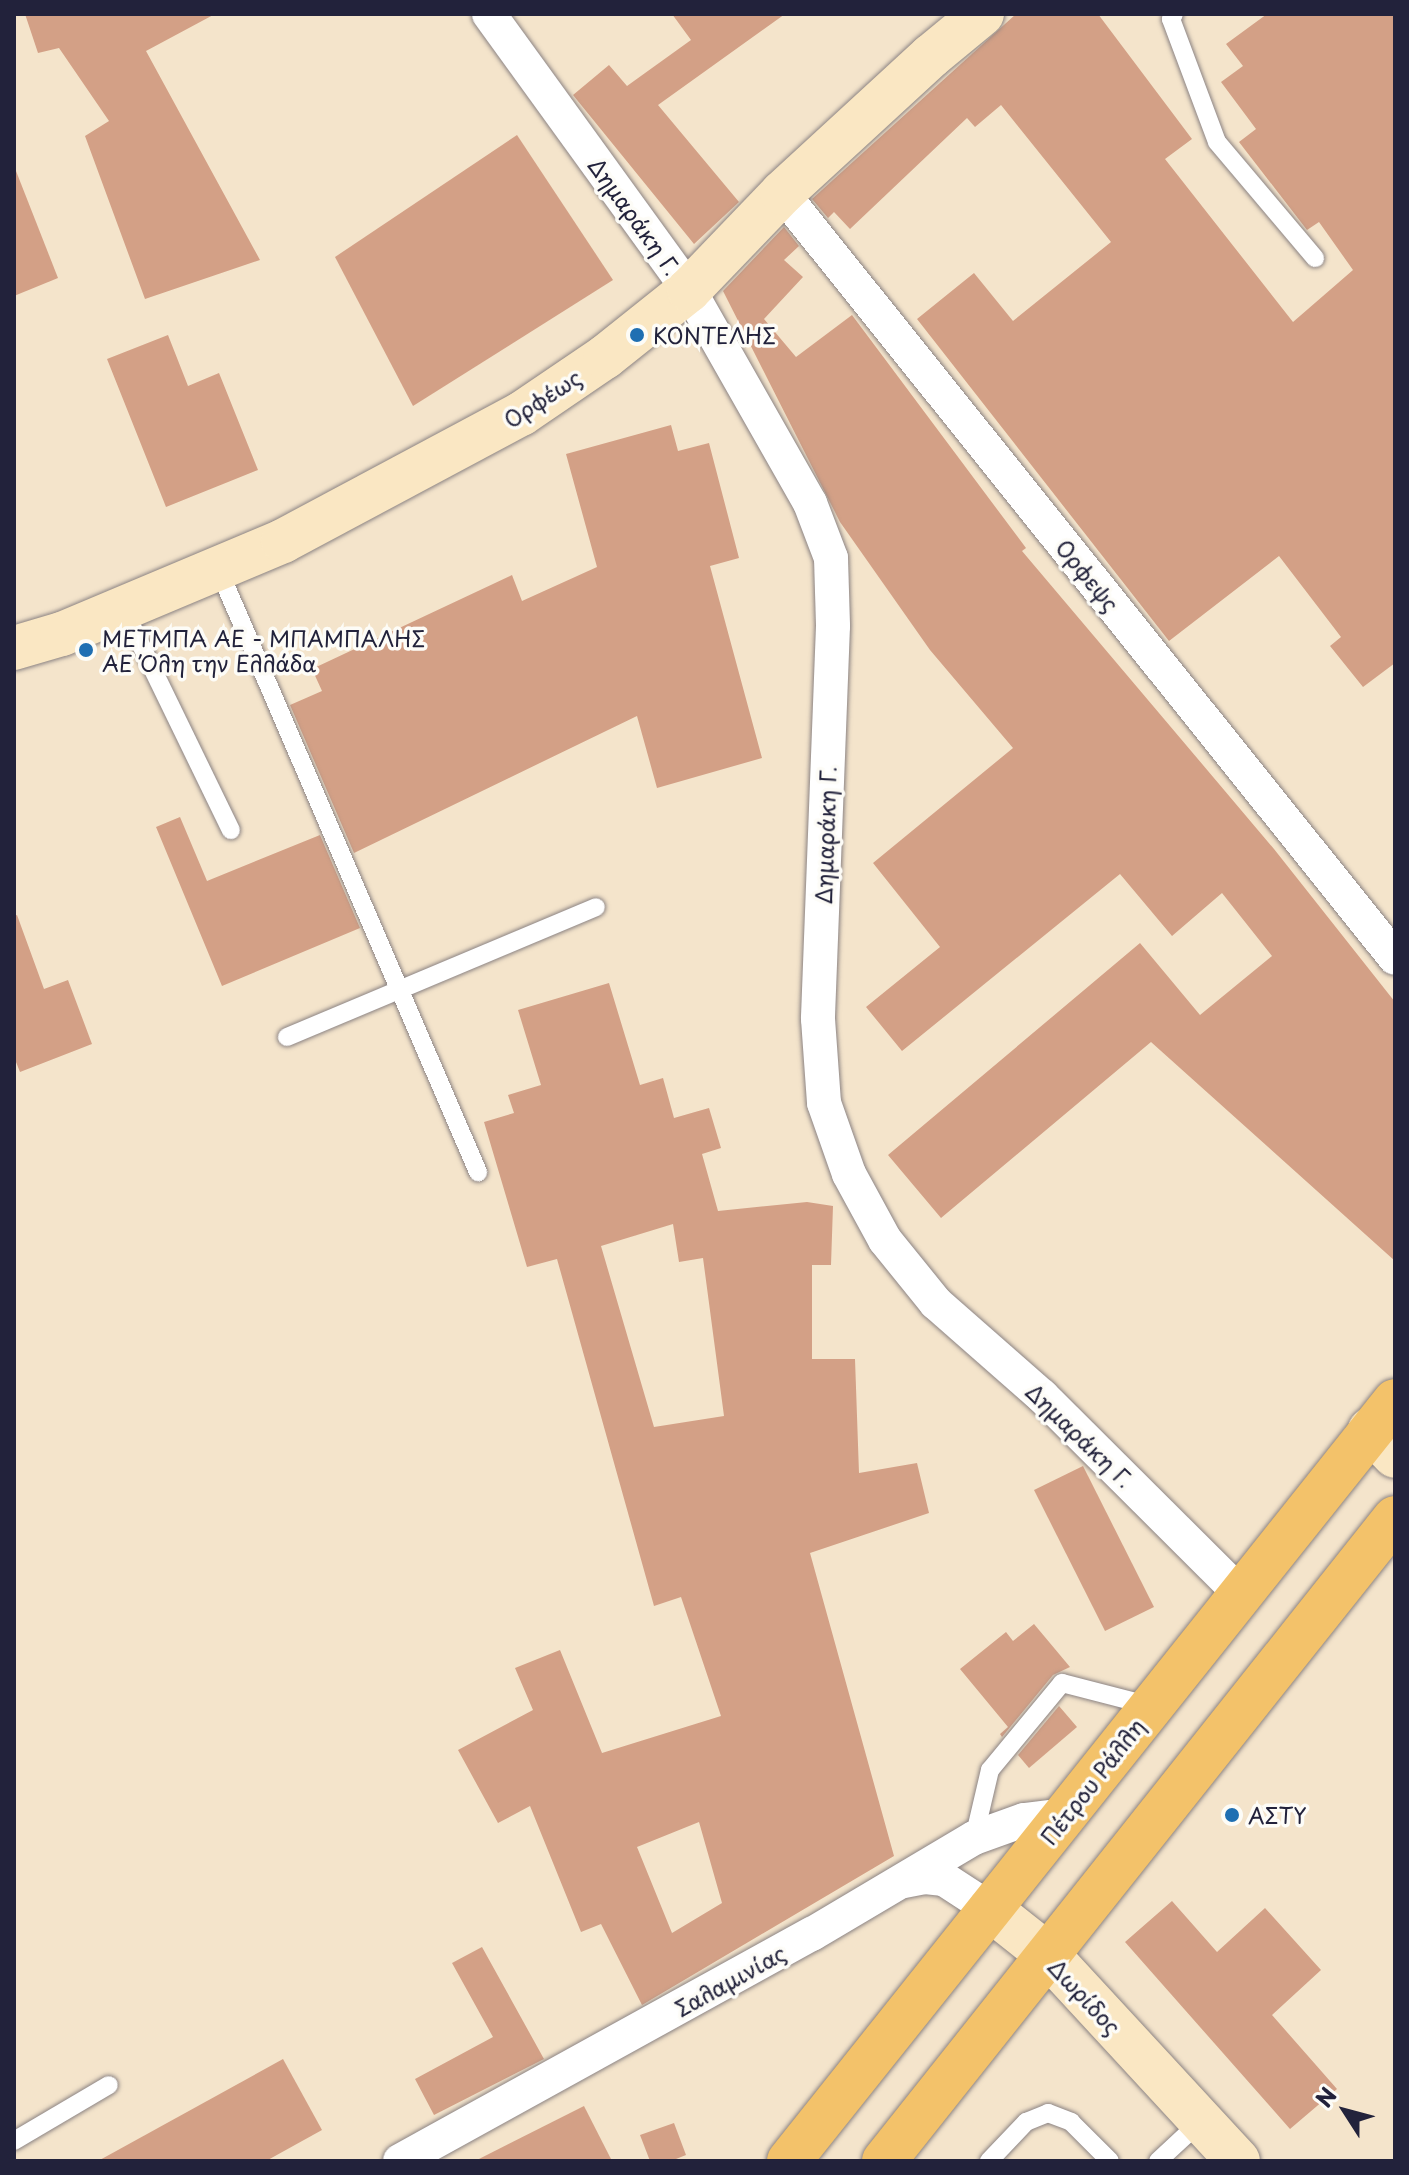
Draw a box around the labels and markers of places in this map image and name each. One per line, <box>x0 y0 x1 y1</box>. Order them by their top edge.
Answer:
place label: ΚΟΝΤΕΛΗΣ <box>653 322 776 348</box>
marker: ΚΟΝΤΕΛΗΣ <box>628 326 646 344</box>
place label: ΜΕΤΜΠΑ ΑΕ - ΜΠΑΜΠΑΛΗΣ ΑΕ Όλη την Ελλάδα <box>102 624 425 676</box>
marker: ΜΕΤΜΠΑ ΑΕ - ΜΠΑΜΠΑΛΗΣ ΑΕ Όλη την Ελλάδα <box>77 641 95 659</box>
place label: ΑΣΤΥ <box>1248 1802 1307 1828</box>
marker: ΑΣΤΥ <box>1223 1806 1241 1824</box>

